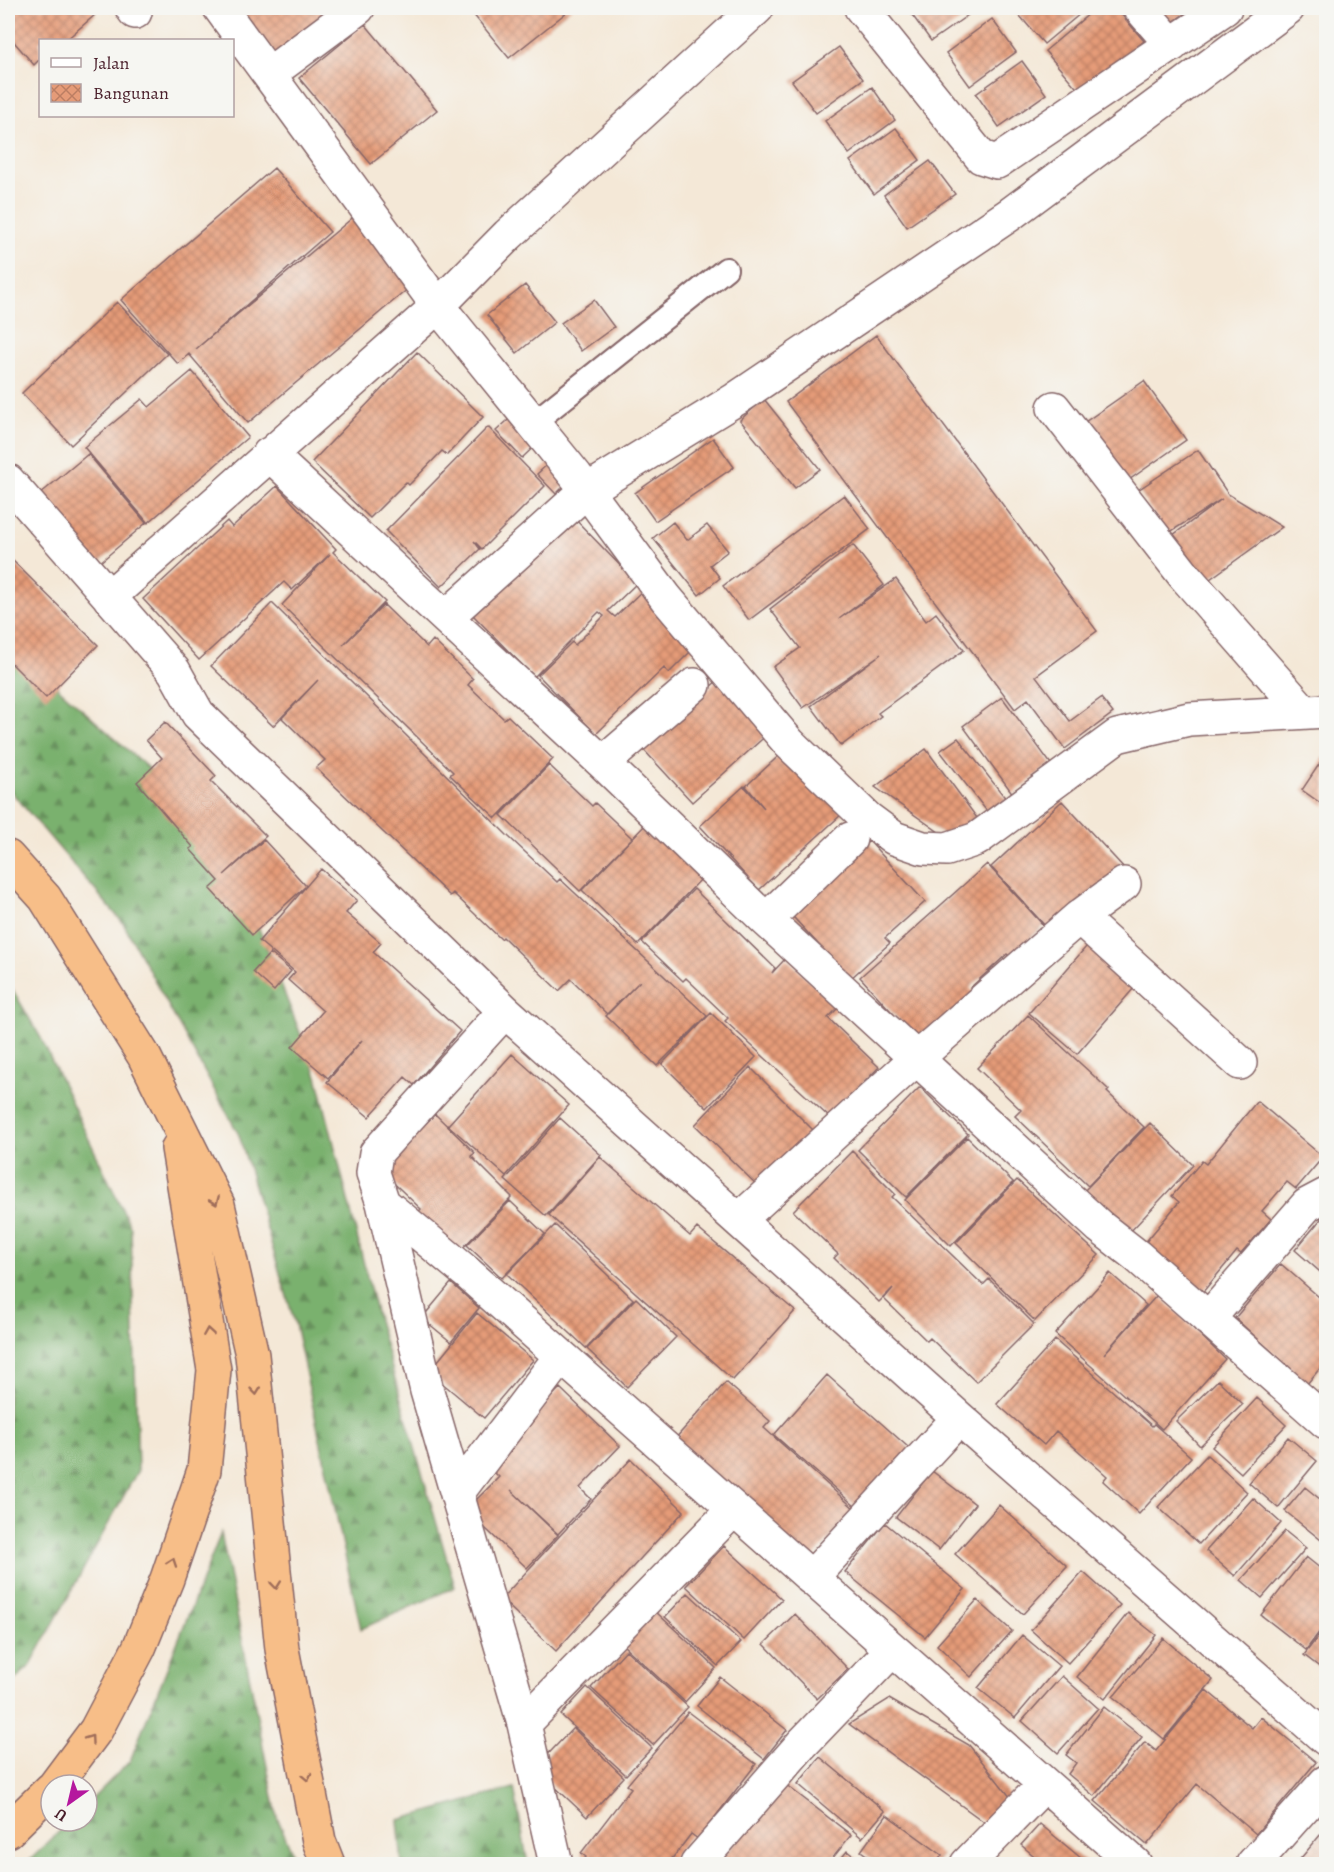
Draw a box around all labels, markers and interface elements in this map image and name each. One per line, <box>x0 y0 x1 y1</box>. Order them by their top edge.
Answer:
legend <box>39 39 234 117</box>
text: Jalan <box>93 51 130 75</box>
text: Bangunan <box>93 81 169 105</box>
one-way arrow <box>208 1195 220 1206</box>
one-way arrow <box>202 1327 214 1336</box>
one-way arrow <box>249 1387 261 1396</box>
one-way arrow <box>165 1557 178 1568</box>
one-way arrow <box>269 1581 281 1590</box>
one-way arrow <box>83 1734 94 1745</box>
one-way arrow <box>300 1772 313 1782</box>
north arrow <box>39 1773 99 1833</box>
text: U <box>50 1802 72 1827</box>

